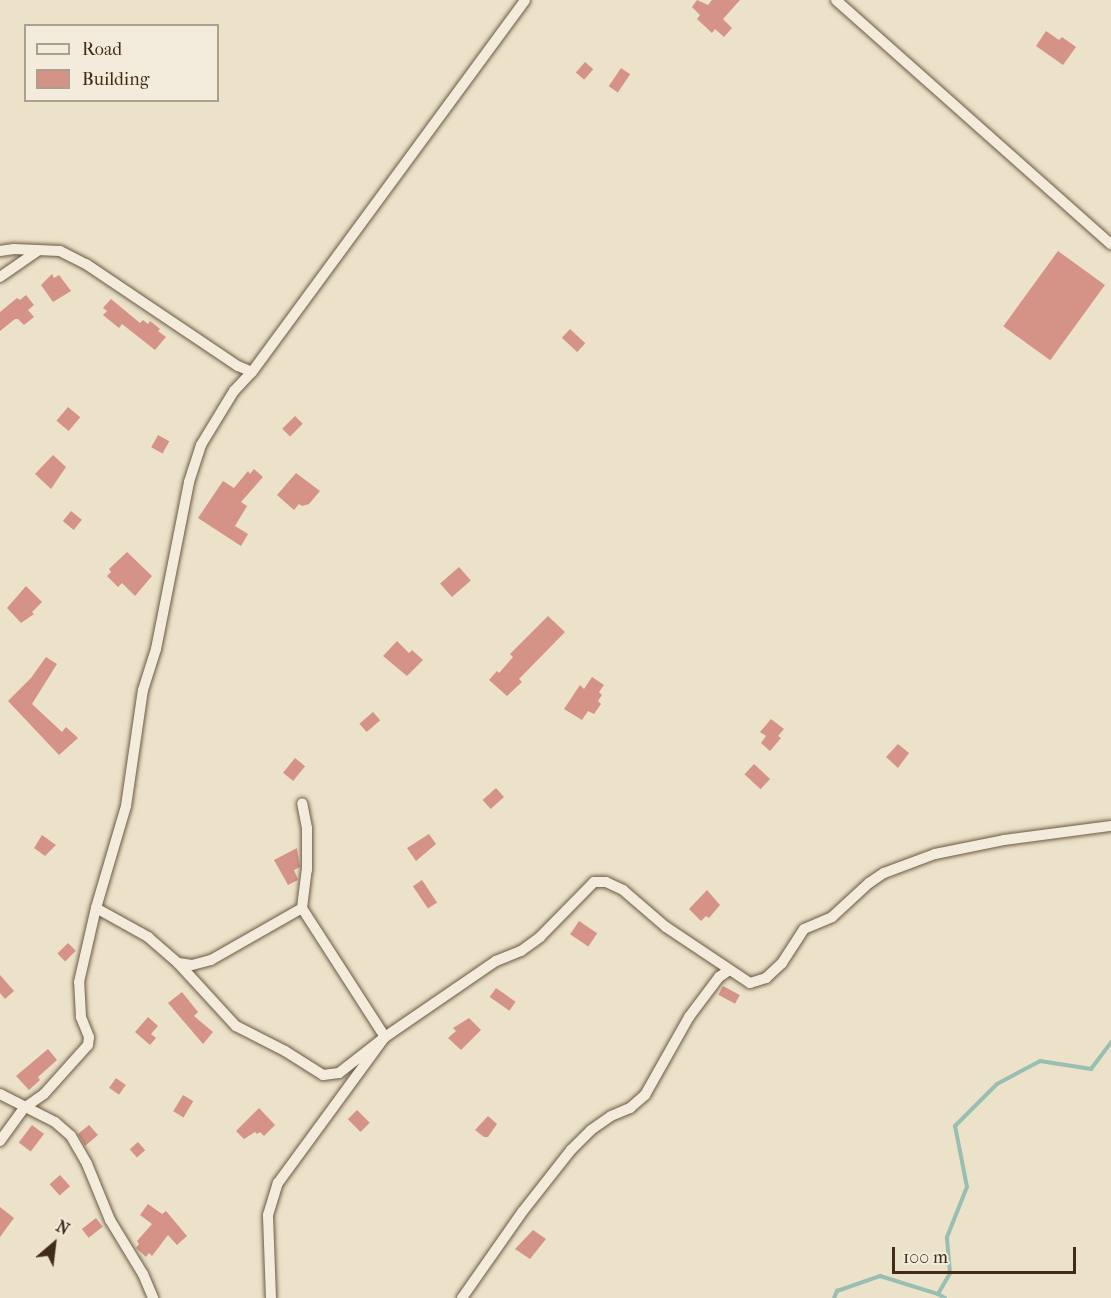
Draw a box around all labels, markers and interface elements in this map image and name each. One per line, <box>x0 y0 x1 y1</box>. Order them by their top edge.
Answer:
legend <box>24 24 219 102</box>
text: Road <box>82 39 122 60</box>
text: Building <box>82 69 149 90</box>
north arrow <box>24 1214 84 1274</box>
text: N <box>53 1216 72 1239</box>
scale bar <box>895 1235 1080 1273</box>
text: 100 m <box>903 1247 948 1268</box>

